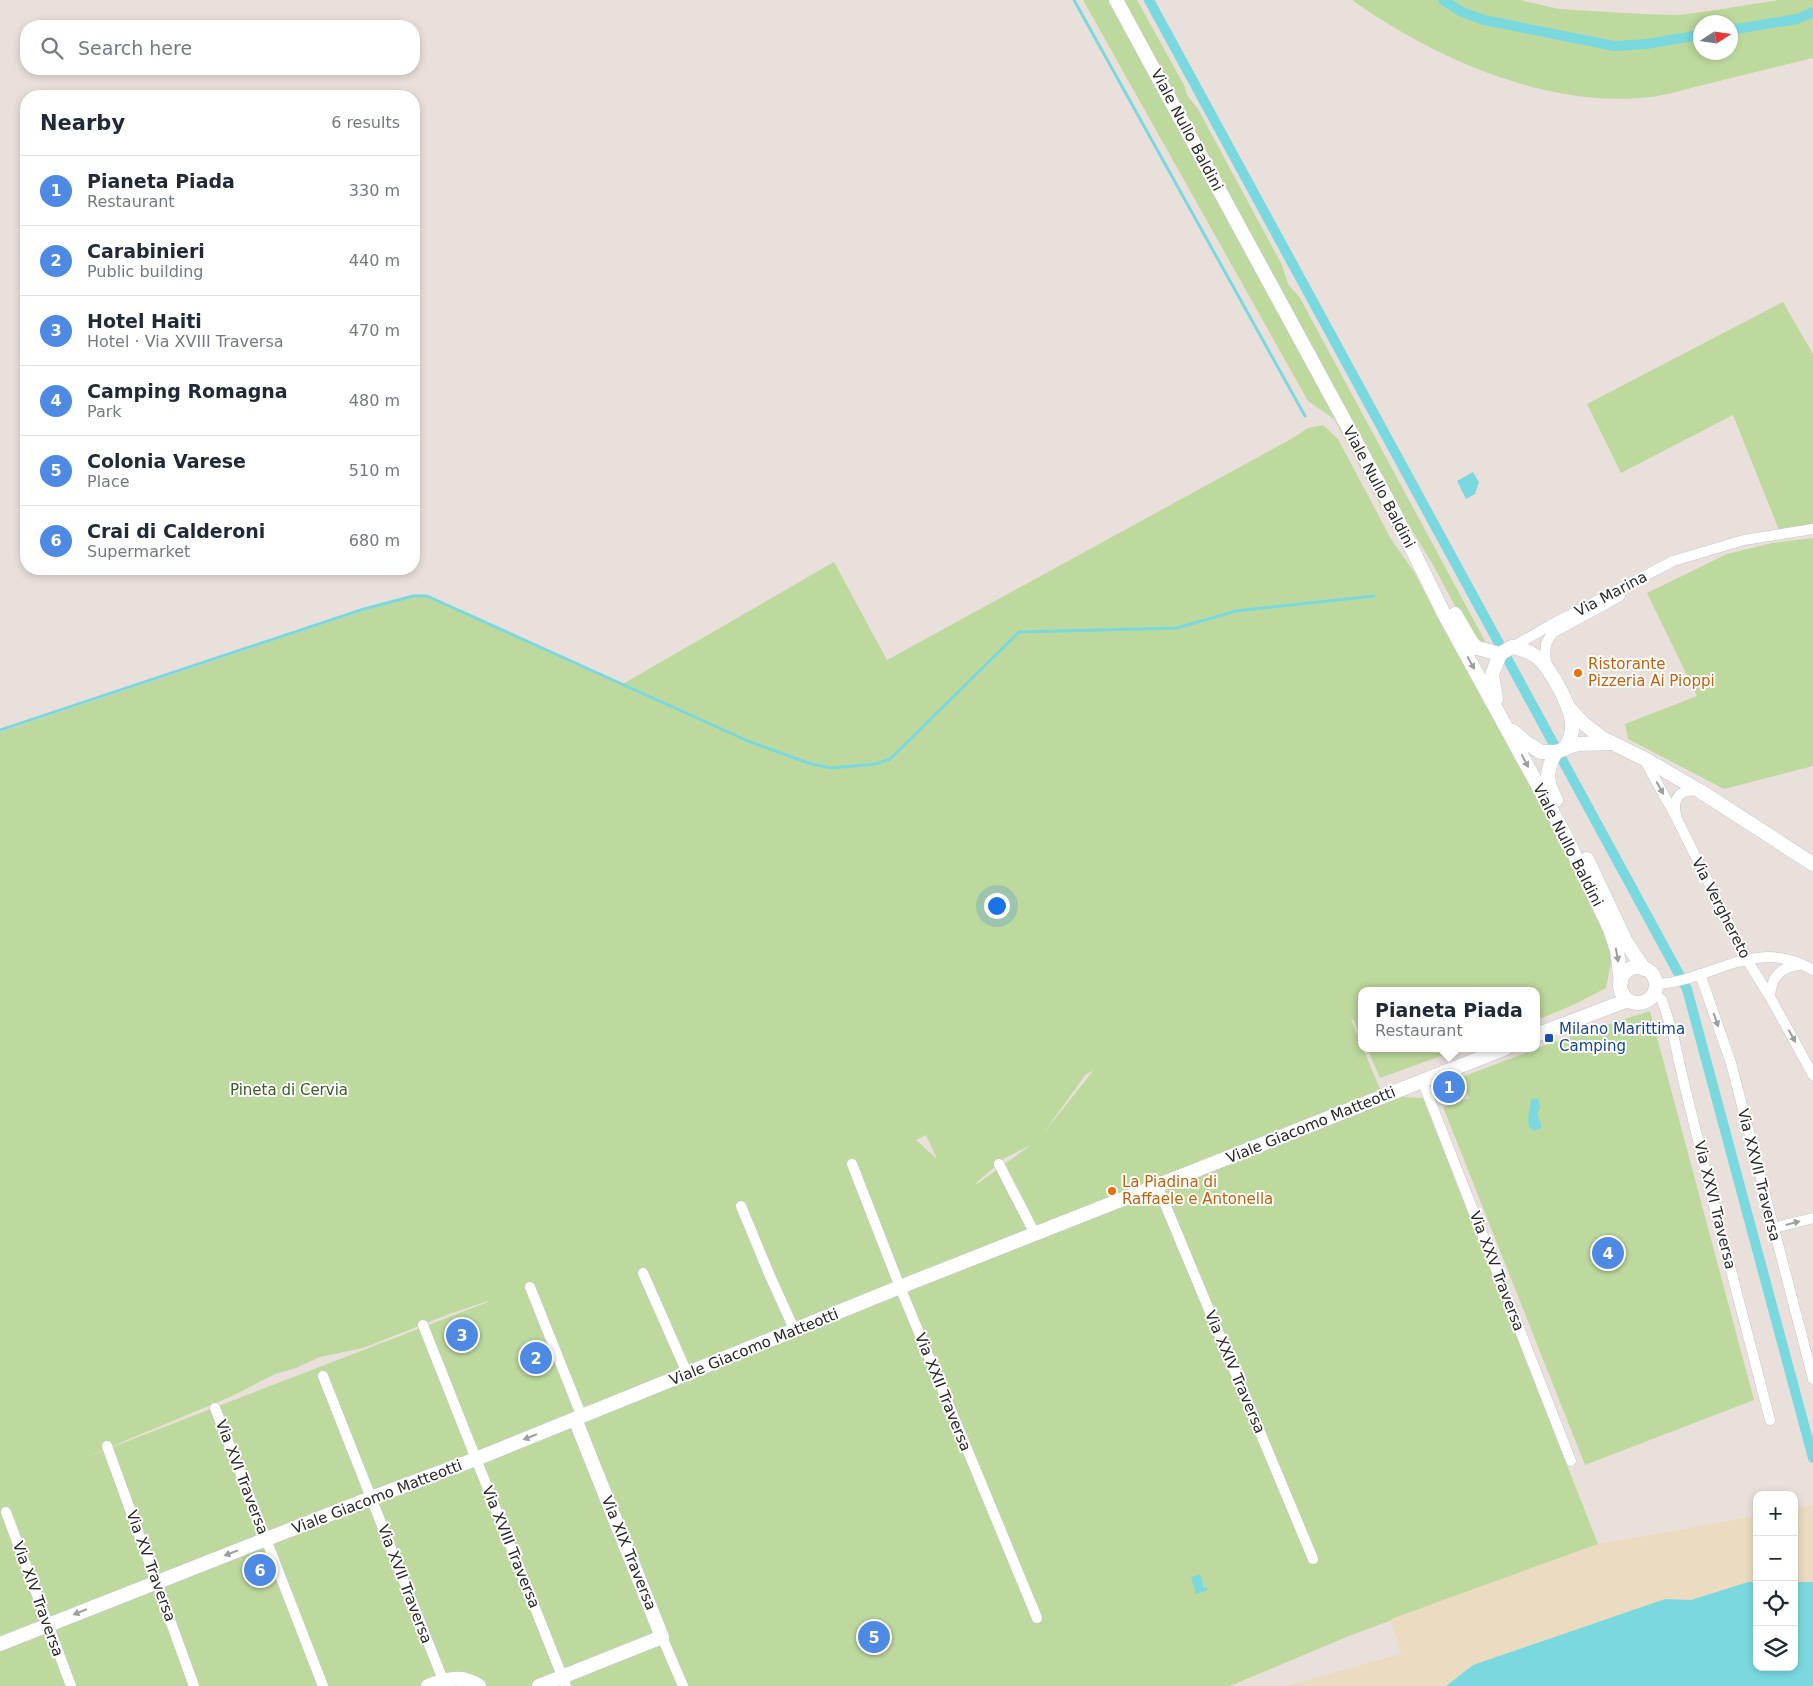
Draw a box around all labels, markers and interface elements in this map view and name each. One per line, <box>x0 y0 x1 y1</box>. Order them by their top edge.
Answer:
north arrow <box>1693 15 1738 60</box>
search box <box>20 20 420 75</box>
icon: search <box>38 34 66 62</box>
text: Search here <box>78 37 192 59</box>
street label: Viale Nullo Baldini <box>1147 66 1227 194</box>
text: Nearby <box>40 111 125 135</box>
text: 6 results <box>331 113 400 132</box>
text: Pianeta Piada <box>87 170 235 192</box>
text: 1 <box>50 181 62 200</box>
text: 330 m <box>349 181 400 200</box>
text: Restaurant <box>87 192 175 211</box>
text: Carabinieri <box>87 240 205 262</box>
text: 2 <box>50 251 62 270</box>
text: 440 m <box>349 251 400 270</box>
text: Public building <box>87 262 204 281</box>
text: Hotel Haiti <box>87 310 202 332</box>
text: 3 <box>50 321 62 340</box>
text: 470 m <box>349 321 400 340</box>
text: Hotel · Via XVIII Traversa <box>87 332 284 351</box>
text: Camping Romagna <box>87 380 288 402</box>
text: 4 <box>50 391 62 410</box>
text: 480 m <box>349 391 400 410</box>
text: Park <box>87 402 122 421</box>
street label: Viale Nullo Baldini <box>1339 423 1419 551</box>
text: Colonia Varese <box>87 450 246 472</box>
text: 5 <box>50 461 62 480</box>
text: 510 m <box>349 461 400 480</box>
text: Place <box>87 472 130 491</box>
text: Crai di Calderoni <box>87 520 265 542</box>
text: 6 <box>50 531 62 550</box>
text: 680 m <box>349 531 400 550</box>
text: Supermarket <box>87 542 190 561</box>
street label: Via Marina <box>1572 567 1650 621</box>
one-way arrow <box>1467 655 1475 670</box>
place label: Ristorante Pizzeria Ai Pioppi <box>1588 655 1715 690</box>
marker: Ristorante Pizzeria Ai Pioppi <box>1572 667 1584 679</box>
one-way arrow <box>1521 754 1529 769</box>
one-way arrow <box>1656 780 1664 795</box>
street label: Viale Nullo Baldini <box>1529 781 1607 909</box>
street label: Via Verghereto <box>1688 855 1754 961</box>
your location <box>984 893 1010 919</box>
one-way arrow <box>1614 947 1622 963</box>
popup <box>1358 987 1540 1052</box>
text: Pianeta Piada <box>1375 999 1523 1021</box>
one-way arrow <box>1712 1013 1720 1028</box>
place label: Milano Marittima Camping <box>1559 1020 1685 1055</box>
text: Restaurant <box>1375 1021 1463 1040</box>
one-way arrow <box>1787 1029 1796 1043</box>
marker: Milano Marittima Camping <box>1543 1032 1555 1044</box>
pin: 1 <box>1433 1068 1465 1106</box>
park label: Pineta di Cervia <box>230 1081 348 1099</box>
street label: Viale Giacomo Matteotti <box>1224 1083 1398 1167</box>
street label: Via XXVII Traversa <box>1734 1107 1784 1243</box>
street label: Via XXVI Traversa <box>1690 1139 1740 1271</box>
place label: La Piadina di Raffaele e Antonella <box>1122 1173 1273 1208</box>
marker: La Piadina di Raffaele e Antonella <box>1106 1185 1118 1197</box>
street label: Via XXV Traversa <box>1466 1208 1528 1334</box>
one-way arrow <box>1785 1219 1800 1227</box>
pin: 4 <box>1592 1234 1624 1272</box>
street label: Viale Giacomo Matteotti <box>667 1305 841 1389</box>
street label: Via XXIV Traversa <box>1201 1308 1269 1436</box>
pin: 3 <box>446 1316 478 1354</box>
street label: Via XXII Traversa <box>911 1330 975 1454</box>
pin: 2 <box>520 1339 552 1377</box>
street label: Via XVI Traversa <box>212 1417 272 1537</box>
one-way arrow <box>523 1434 537 1442</box>
street label: Viale Giacomo Matteotti <box>289 1456 465 1538</box>
street label: Via XVIII Traversa <box>478 1483 544 1611</box>
map controls <box>1753 1491 1798 1671</box>
button: + <box>1753 1491 1798 1536</box>
street label: Via XIX Traversa <box>598 1493 660 1613</box>
street label: Via XV Traversa <box>123 1508 179 1624</box>
street label: Via XVII Traversa <box>374 1522 436 1646</box>
button: − <box>1753 1536 1798 1581</box>
street label: Via XIV Traversa <box>9 1539 67 1659</box>
one-way arrow <box>224 1549 239 1557</box>
pin: 6 <box>244 1551 276 1589</box>
button: locate <box>1753 1581 1798 1626</box>
one-way arrow <box>72 1608 87 1616</box>
pin: 5 <box>858 1618 890 1656</box>
button: layers <box>1753 1626 1798 1671</box>

